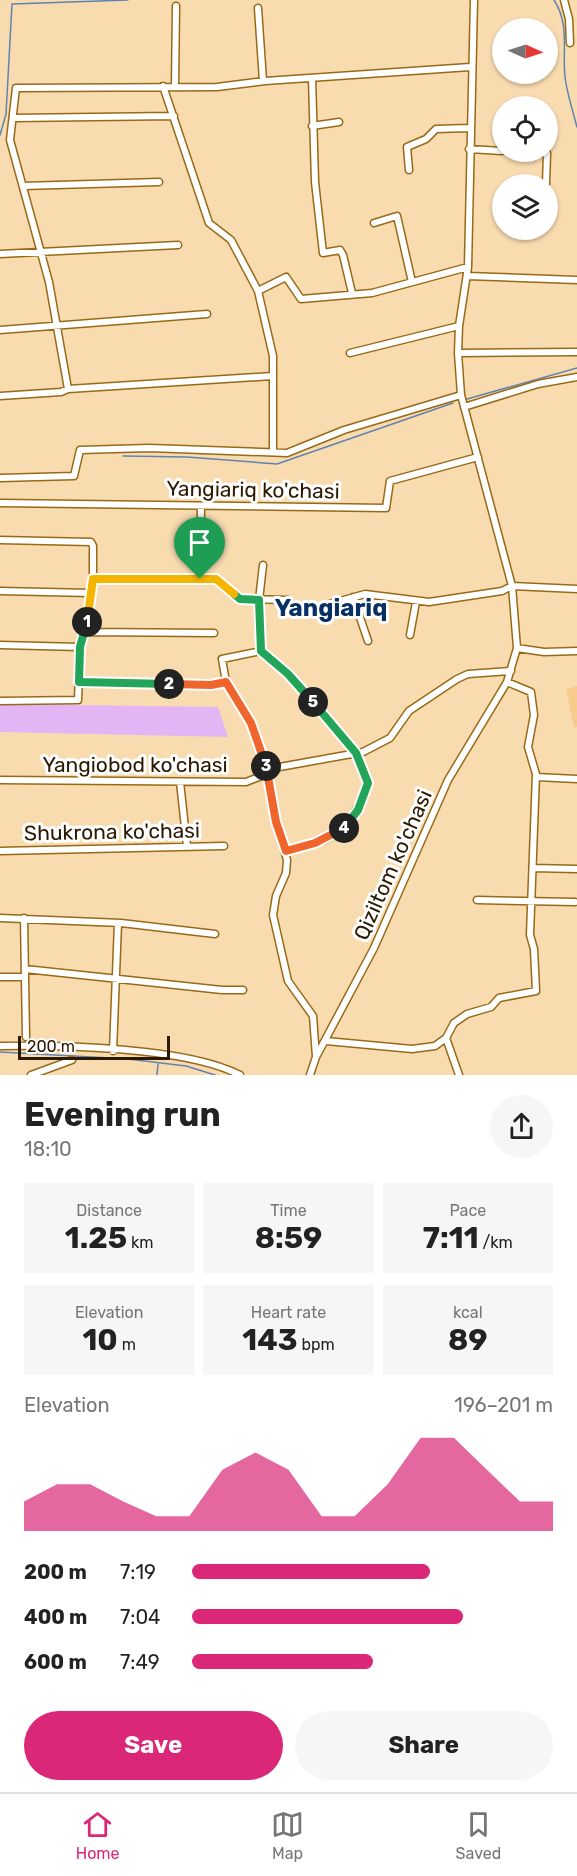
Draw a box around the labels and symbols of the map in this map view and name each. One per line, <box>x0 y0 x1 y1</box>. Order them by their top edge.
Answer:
north arrow <box>492 18 558 84</box>
street label: Yangiariq ko'chasi <box>166 475 340 504</box>
pin <box>174 517 225 579</box>
district label: Yangiariq <box>275 594 387 622</box>
pin: 1 <box>72 607 102 637</box>
pin: 2 <box>154 669 184 699</box>
pin: 5 <box>298 687 328 717</box>
pin: 3 <box>251 751 281 781</box>
street label: Yangiobod ko'chasi <box>42 752 228 777</box>
street label: Qiziltom ko'chasi <box>348 786 437 944</box>
pin: 4 <box>329 813 359 843</box>
street label: Shukrona ko'chasi <box>24 817 200 846</box>
scale bar <box>18 1033 170 1060</box>

